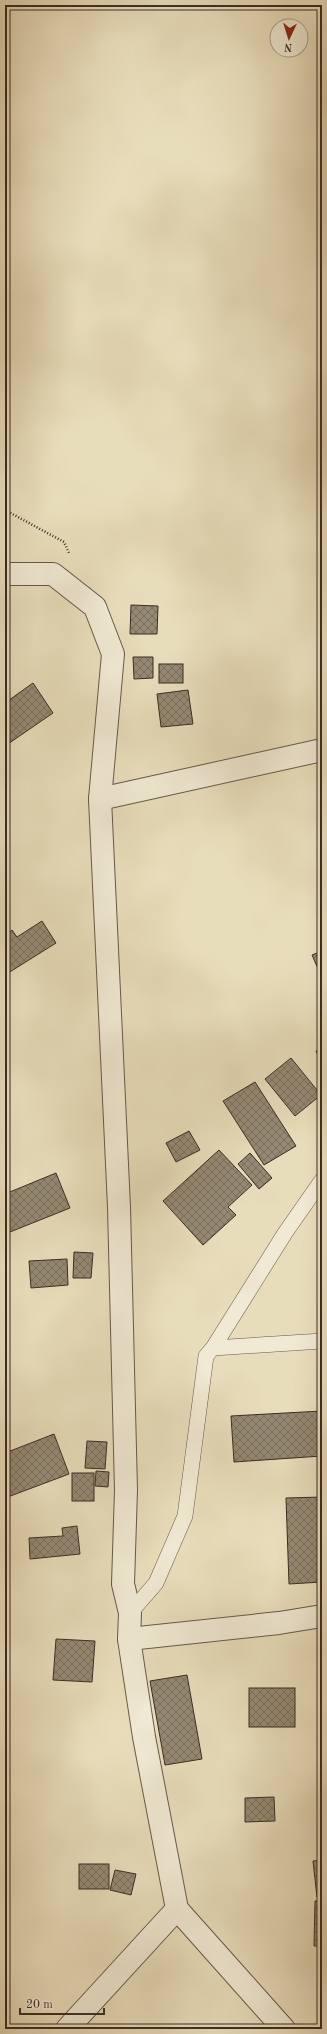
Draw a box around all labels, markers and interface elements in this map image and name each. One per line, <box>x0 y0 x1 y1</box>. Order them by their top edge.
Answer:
north arrow <box>269 18 309 58</box>
text: N <box>283 41 293 52</box>
scale bar <box>20 1990 104 2016</box>
text: 20 m <box>26 1999 53 2011</box>

